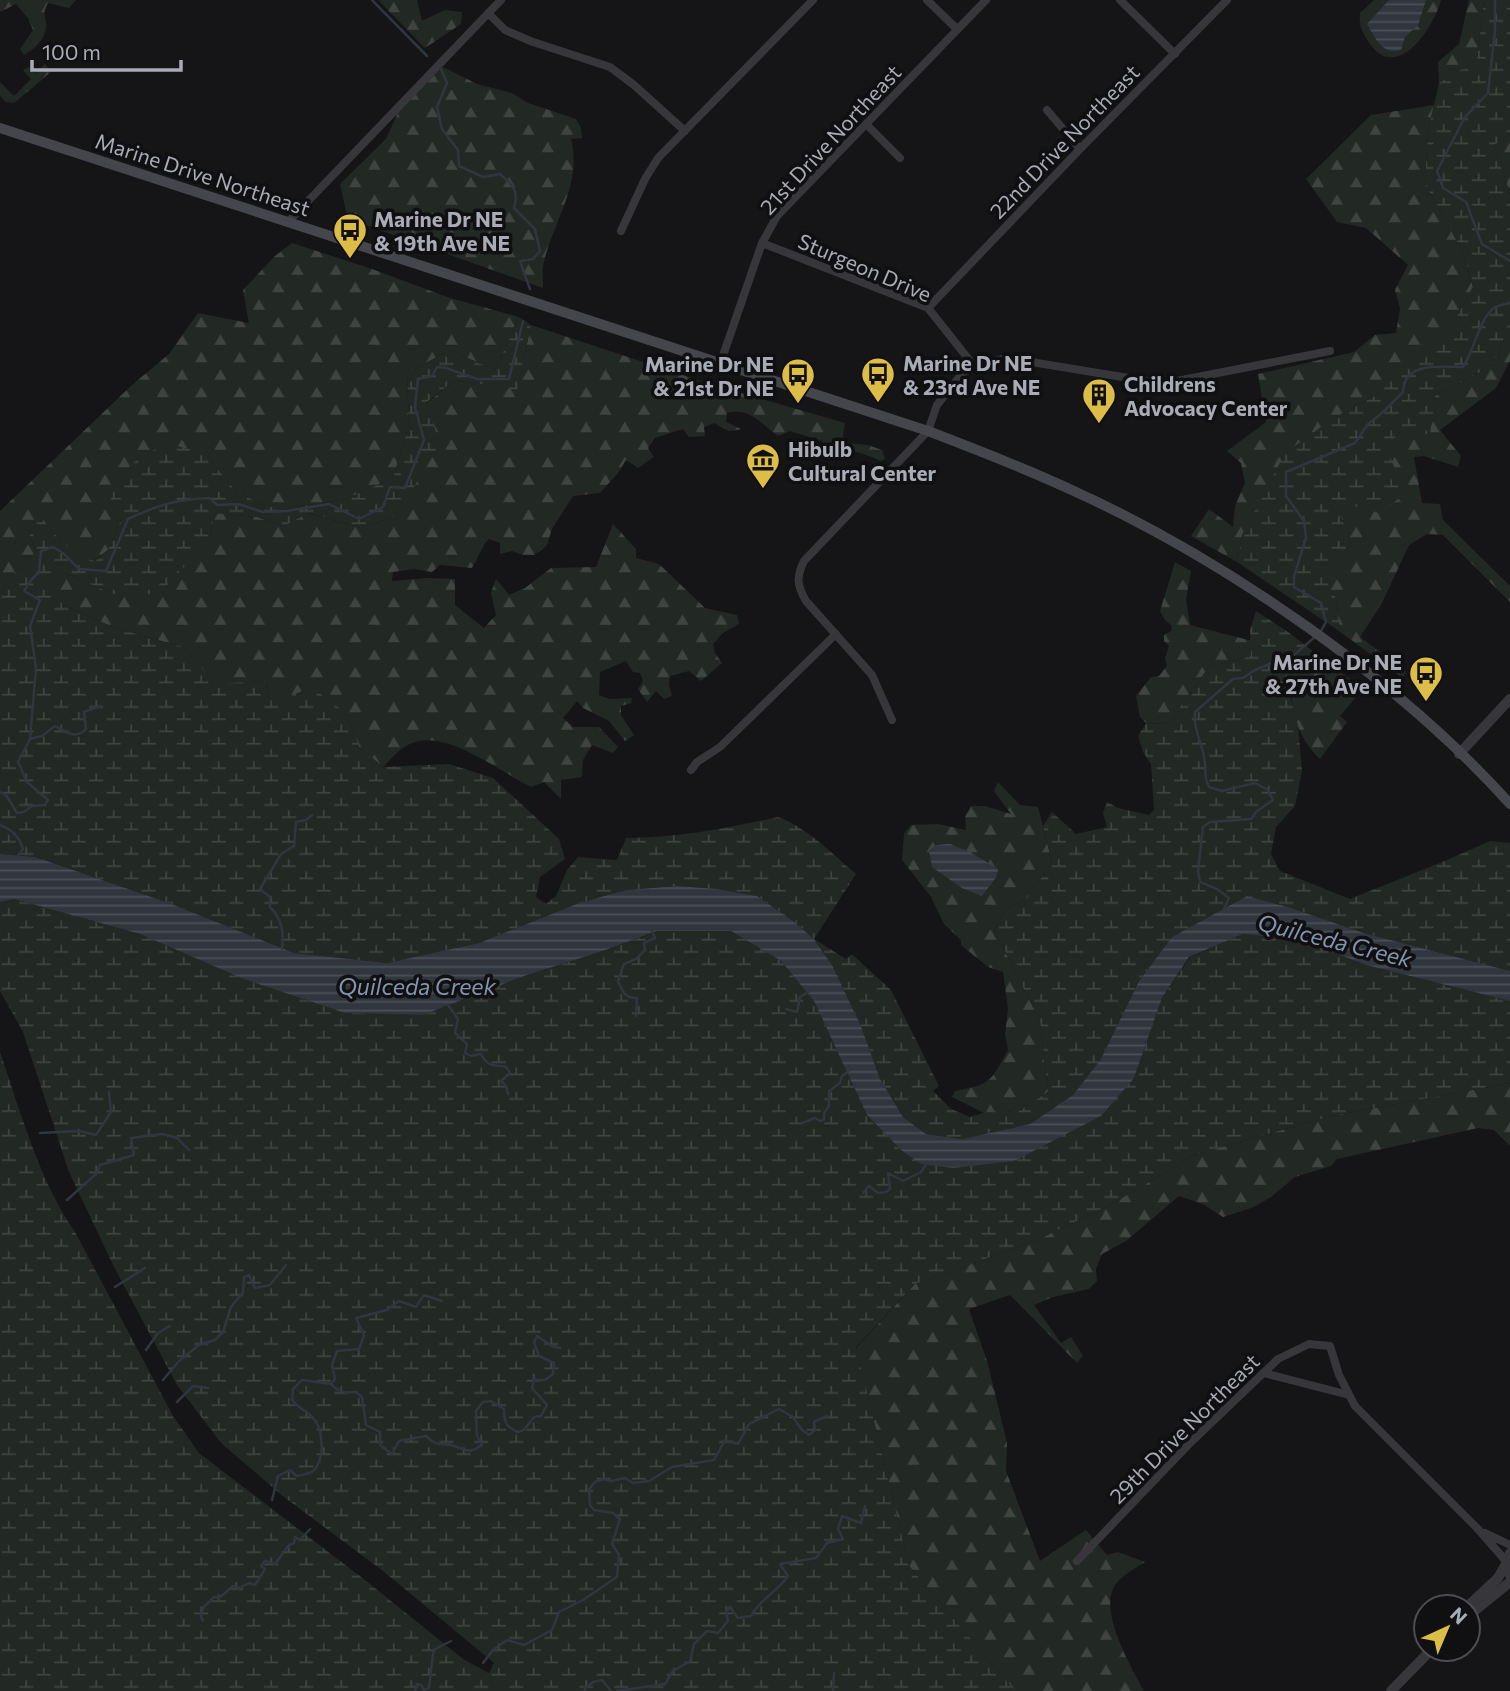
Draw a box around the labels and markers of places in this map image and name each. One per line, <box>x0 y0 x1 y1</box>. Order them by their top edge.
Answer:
place label: Marine Dr NE & 19th Ave NE <box>374 206 510 255</box>
bus stop icon: Marine Dr NE & 19th Ave NE <box>331 211 369 260</box>
place label: Marine Dr NE & 23rd Ave NE <box>903 350 1040 399</box>
place label: Marine Dr NE & 21st Dr NE <box>645 351 774 400</box>
bus stop icon: Marine Dr NE & 23rd Ave NE <box>859 355 897 404</box>
bus stop icon: Marine Dr NE & 21st Dr NE <box>779 356 817 405</box>
place label: Childrens Advocacy Center <box>1124 371 1288 420</box>
building icon: Childrens Advocacy Center <box>1080 376 1118 425</box>
place label: Hibulb Cultural Center <box>788 436 937 485</box>
museum icon: Hibulb Cultural Center <box>744 441 782 490</box>
place label: Marine Dr NE & 27th Ave NE <box>1265 649 1402 698</box>
bus stop icon: Marine Dr NE & 27th Ave NE <box>1407 654 1445 703</box>

